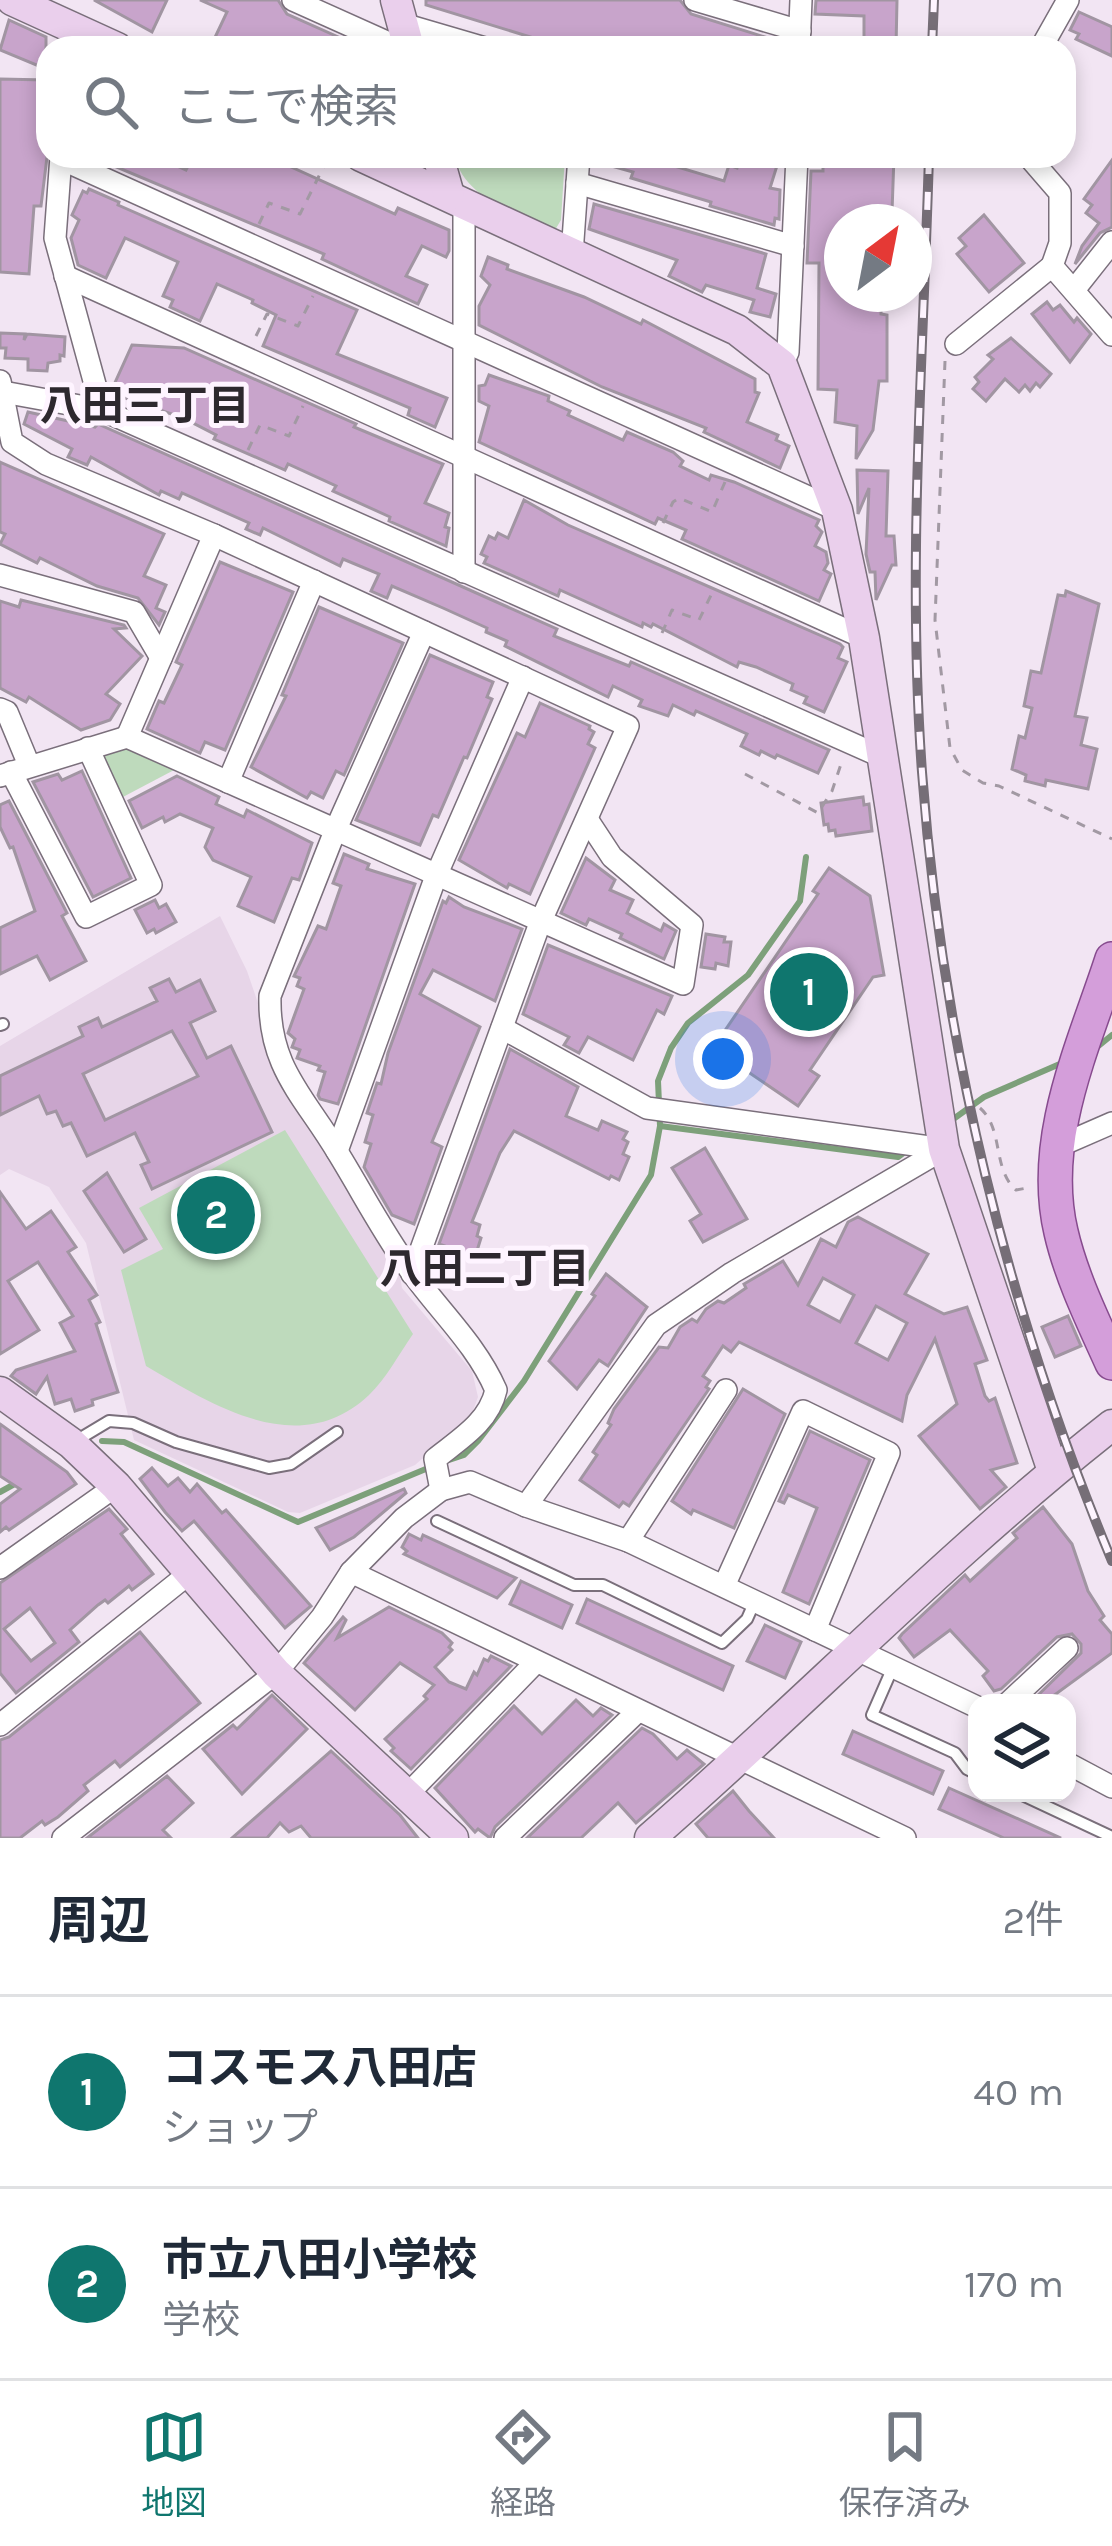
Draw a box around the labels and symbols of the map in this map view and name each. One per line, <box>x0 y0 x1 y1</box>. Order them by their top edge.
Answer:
north arrow <box>824 204 932 312</box>
district label: 八田三丁目 <box>40 381 250 431</box>
pin: 1 <box>770 947 848 1037</box>
your location <box>693 1029 753 1089</box>
pin: 2 <box>177 1170 255 1260</box>
district label: 八田二丁目 <box>380 1244 590 1294</box>

